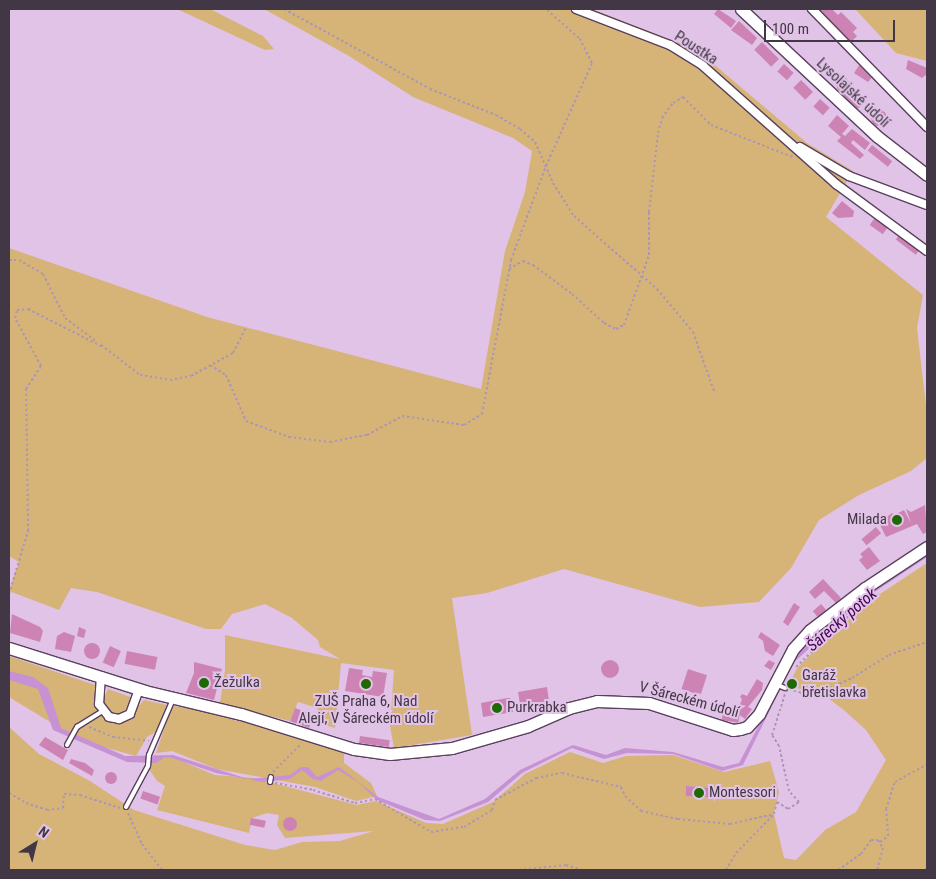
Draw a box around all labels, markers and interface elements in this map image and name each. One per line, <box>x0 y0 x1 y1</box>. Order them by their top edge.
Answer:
scale bar <box>766 10 897 42</box>
text: 100 m <box>772 20 809 38</box>
street label: Poustka <box>671 27 721 69</box>
street label: Lysolajské údolí <box>813 54 893 132</box>
place label: Milada <box>847 511 887 529</box>
marker: Milada <box>891 514 903 526</box>
water label: Šárecký potok <box>803 584 881 656</box>
place label: Garáž břetislavka <box>802 666 866 701</box>
place label: Žežulka <box>214 674 260 692</box>
marker: Žežulka <box>198 677 210 689</box>
marker: ZUŠ Praha 6, Nad Alejí, V Šáreckém údolí <box>360 678 372 690</box>
street label: V Šáreckém údolí <box>637 678 741 722</box>
marker: Garáž břetislavka <box>786 678 798 690</box>
place label: ZUŠ Praha 6, Nad Alejí, V Šáreckém údolí <box>298 692 434 727</box>
place label: Purkrabka <box>507 699 567 717</box>
marker: Purkrabka <box>491 702 503 714</box>
place label: Montessori <box>709 784 776 802</box>
marker: Montessori <box>693 787 705 799</box>
north arrow <box>10 819 60 869</box>
text: N <box>36 823 52 841</box>

